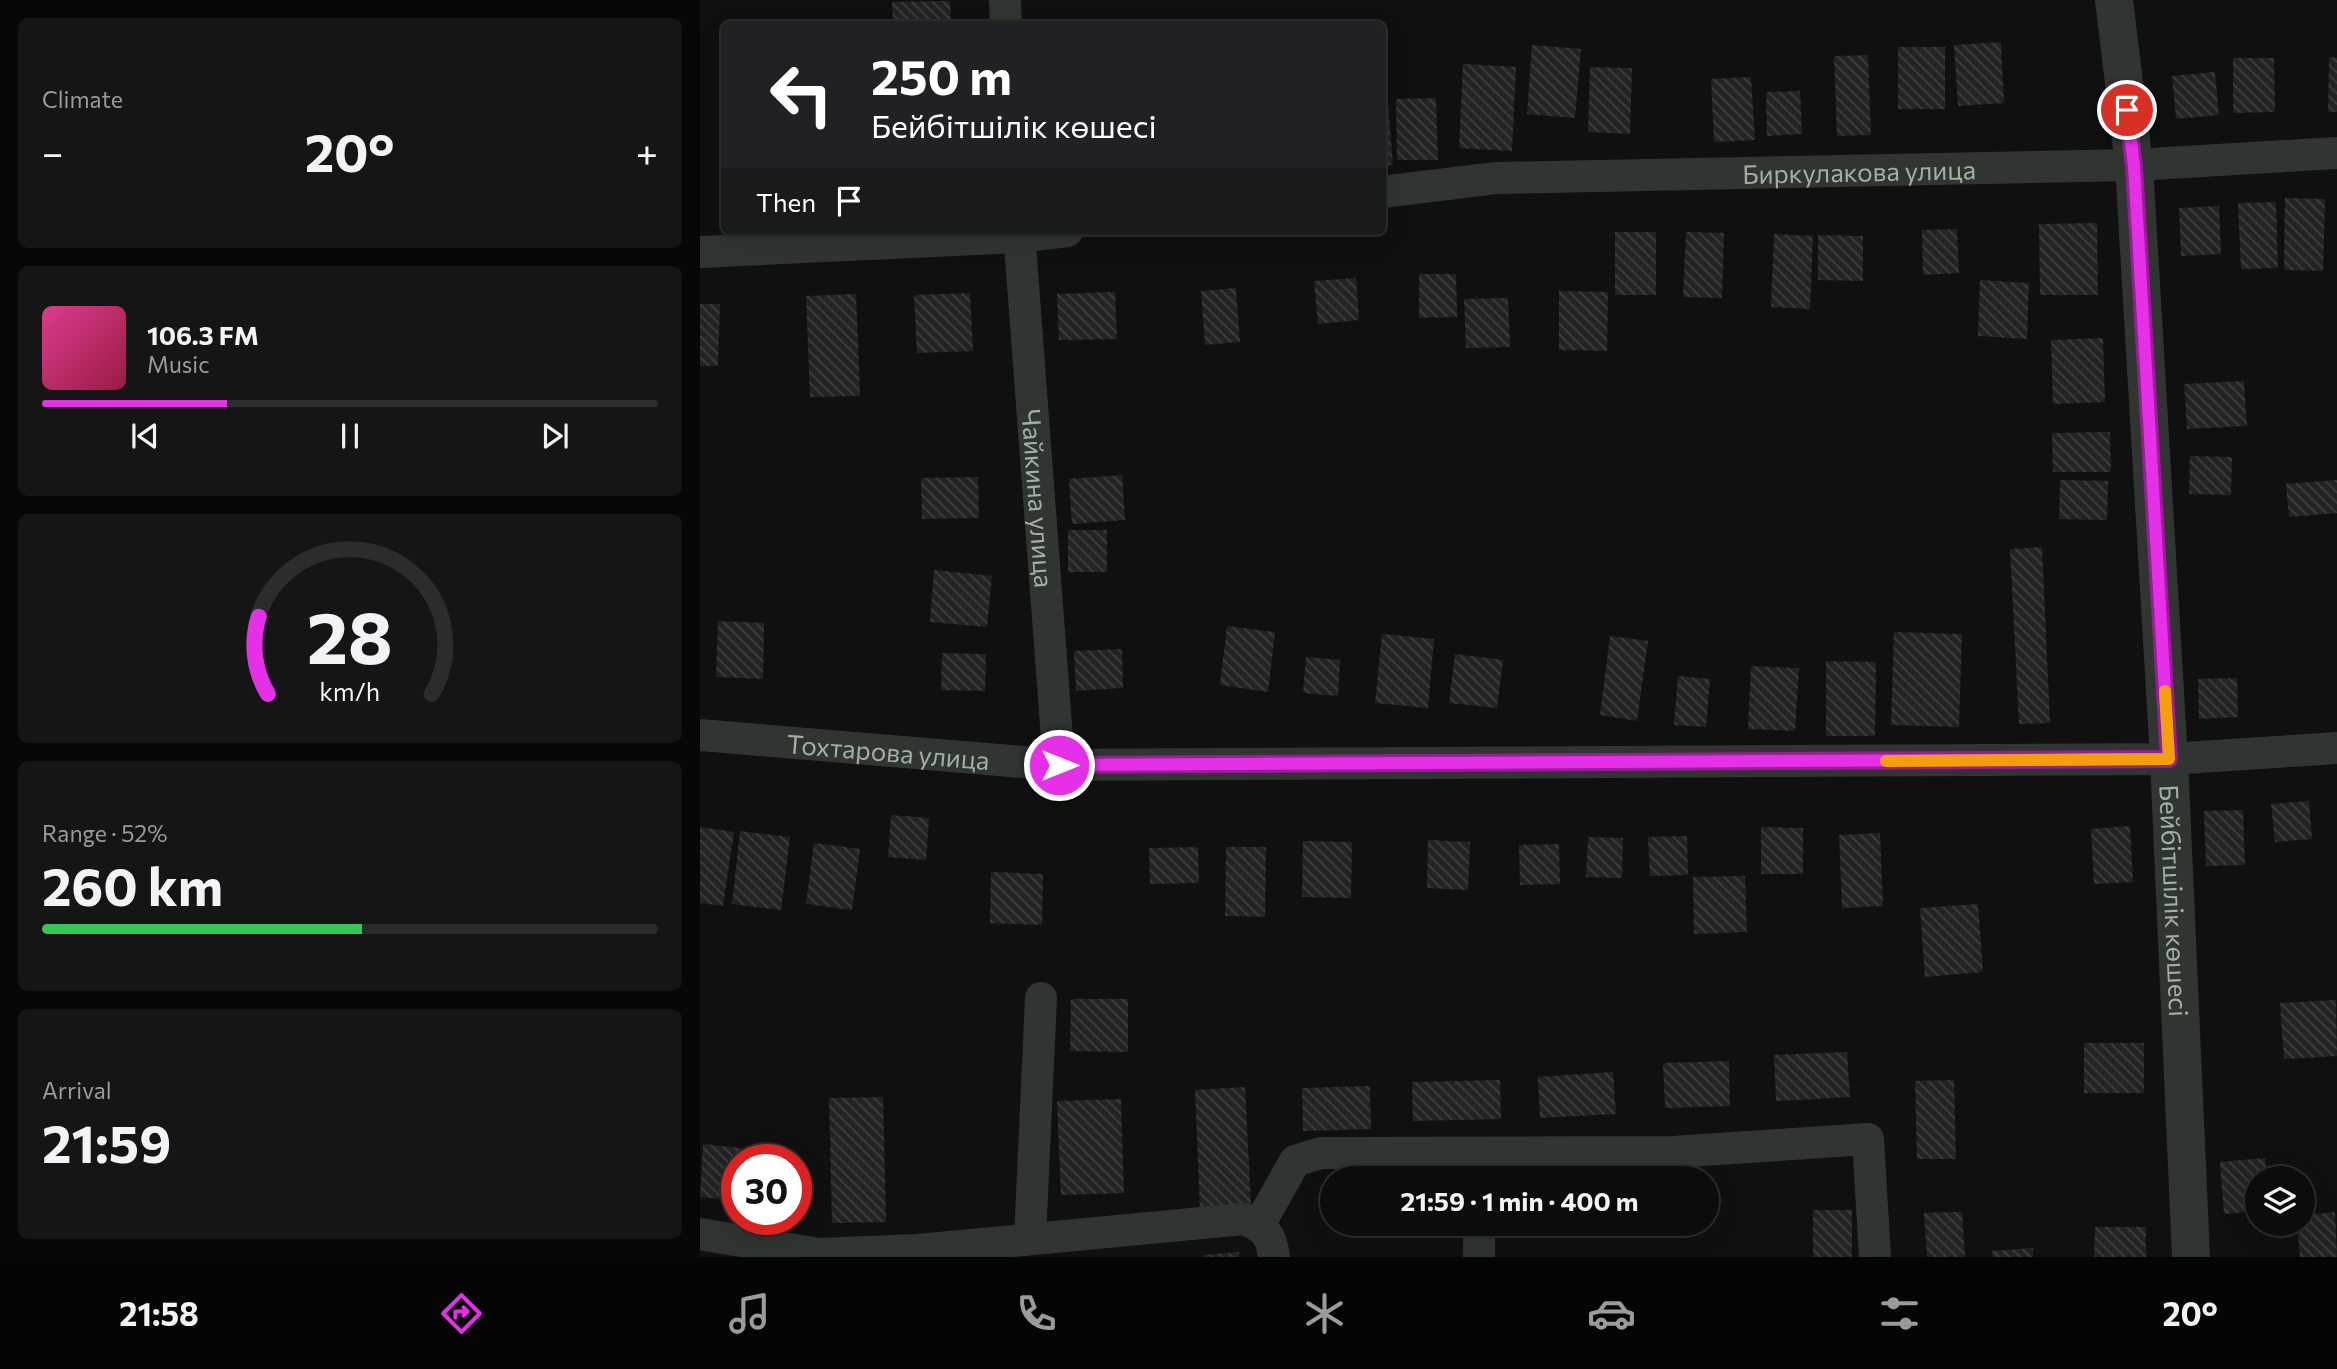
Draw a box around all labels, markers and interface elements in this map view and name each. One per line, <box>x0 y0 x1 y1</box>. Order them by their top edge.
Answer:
text: 250 m <box>871 45 1012 105</box>
icon: left <box>756 49 847 140</box>
pin <box>2097 80 2157 140</box>
text: Climate <box>42 85 123 113</box>
icon: arrive <box>2108 91 2146 129</box>
text: Бейбітшілік көшесі <box>871 105 1157 145</box>
text: 20° <box>305 119 395 183</box>
text: − <box>42 128 64 175</box>
text: + <box>636 128 658 175</box>
street label: Биркулакова улица <box>1742 153 1976 188</box>
icon: arrive <box>830 182 868 220</box>
text: Then <box>756 186 816 217</box>
text: 106.3 FM <box>147 319 259 350</box>
text: Music <box>147 350 210 378</box>
street label: Чайкина улица <box>1017 408 1061 589</box>
icon: previous <box>126 417 164 455</box>
icon: pause <box>331 417 369 455</box>
icon: next <box>536 417 574 455</box>
text: 28 <box>307 591 393 680</box>
text: km/h <box>320 676 380 706</box>
street label: Тохтарова улица <box>786 727 991 775</box>
position arrow <box>1022 728 1096 802</box>
street label: Бейбітшілік көшесі <box>2155 784 2196 1017</box>
text: Range · 52% <box>42 819 167 847</box>
text: 260 km <box>42 853 223 917</box>
text: Arrival <box>42 1076 112 1104</box>
text: 21:59 <box>42 1110 171 1174</box>
speed limit sign: 30 <box>721 1144 812 1235</box>
map controls <box>2245 1166 2315 1236</box>
button: layers <box>2245 1166 2315 1236</box>
text: 21:59 · 1 min · 400 m <box>1400 1185 1639 1216</box>
icon: directions <box>437 1289 486 1338</box>
icon: music <box>725 1289 774 1338</box>
icon: phone <box>1012 1289 1061 1338</box>
icon: climate <box>1300 1289 1349 1338</box>
icon: car <box>1587 1289 1636 1338</box>
icon: filters <box>1875 1289 1924 1338</box>
text: 21:58 <box>119 1293 199 1333</box>
text: 20° <box>2162 1293 2218 1333</box>

